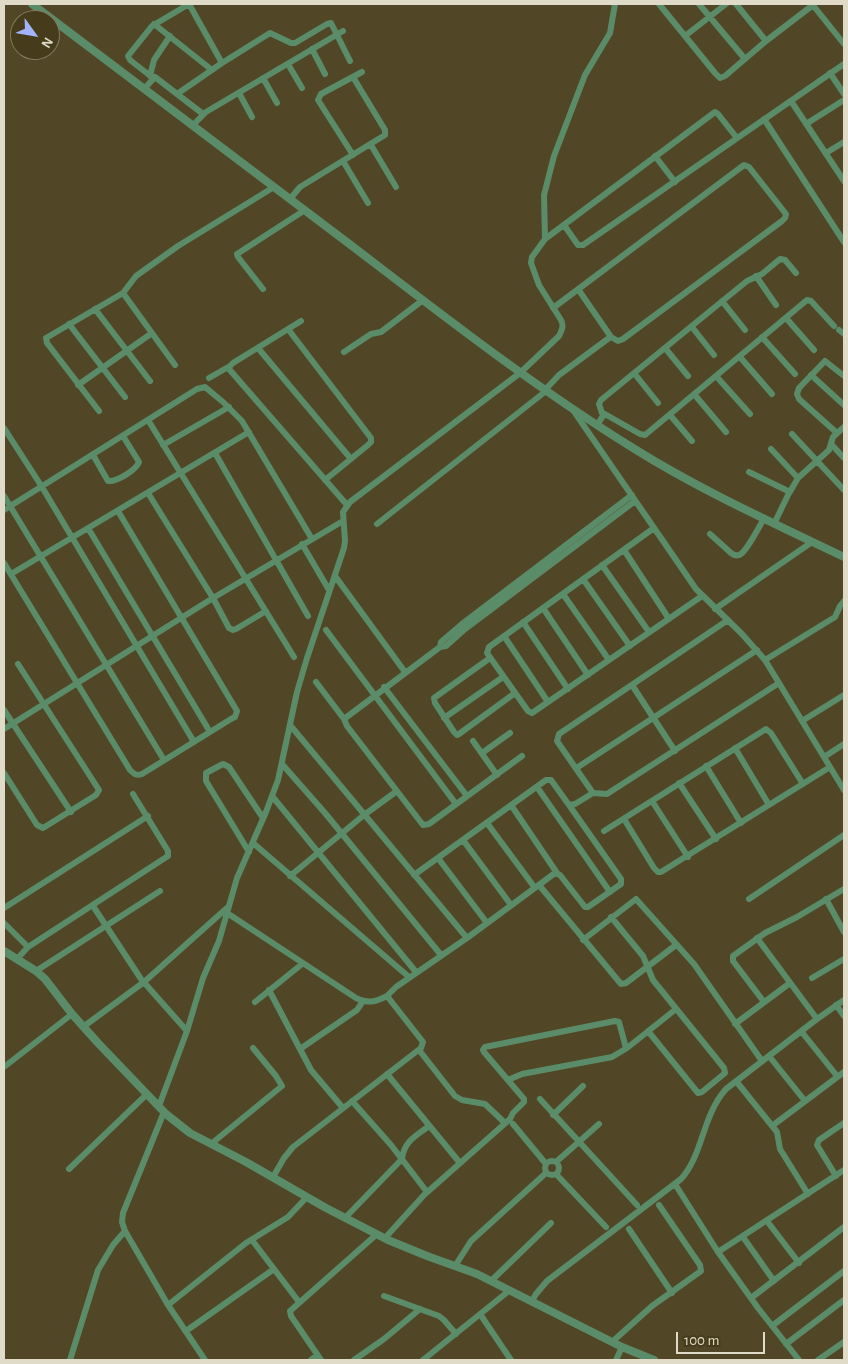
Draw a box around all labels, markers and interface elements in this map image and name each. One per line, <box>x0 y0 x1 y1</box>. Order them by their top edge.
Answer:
north arrow <box>10 10 60 60</box>
text: N <box>38 35 55 50</box>
scale bar <box>678 1322 767 1354</box>
text: 100 m <box>684 1333 719 1348</box>

